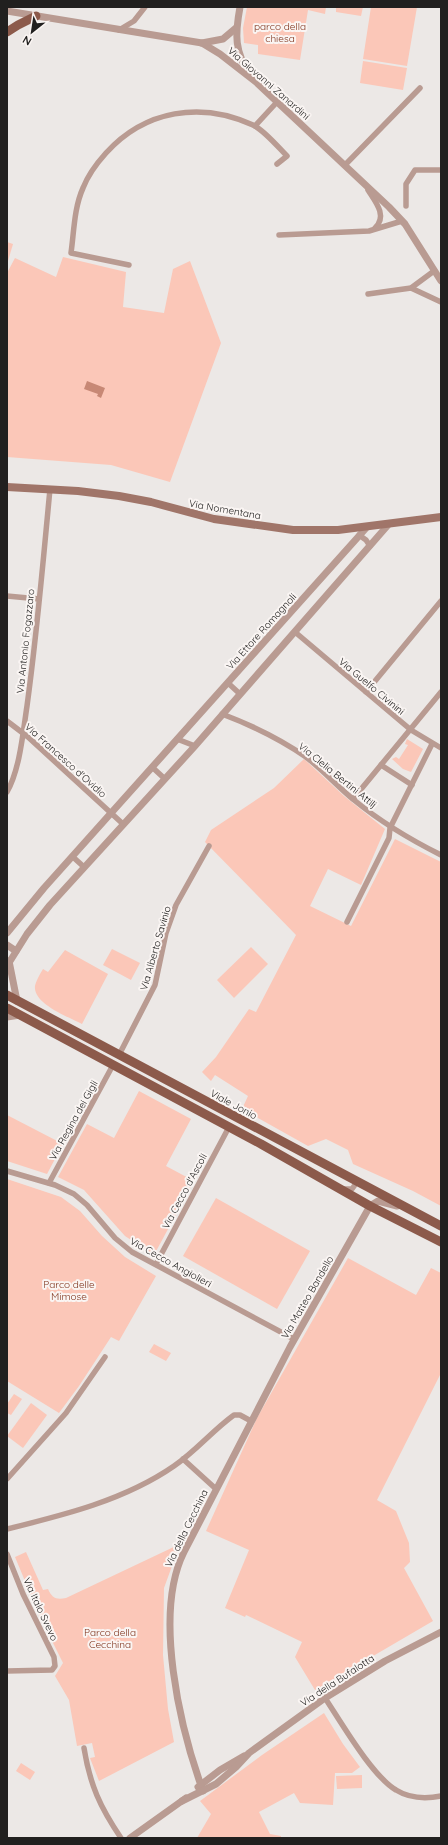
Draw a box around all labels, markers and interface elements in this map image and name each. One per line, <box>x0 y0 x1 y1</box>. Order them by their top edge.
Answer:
north arrow <box>12 12 52 52</box>
park label: parco della chiesa <box>254 20 306 45</box>
text: N <box>20 33 34 49</box>
street label: Via Giovanni Zanardini <box>225 44 312 123</box>
street label: Via Nomentana <box>188 497 262 522</box>
street label: Via Antonio Fogazzaro <box>14 588 37 694</box>
street label: Via Ettore Romagnoli <box>224 590 299 672</box>
street label: Via Guelfo Civinini <box>336 655 407 718</box>
street label: Via Francesco d'Ovidio <box>22 720 109 801</box>
street label: Via Clelia Bertini Attilj <box>296 740 380 811</box>
street label: Via Alberto Savinio <box>137 905 174 992</box>
street label: Via Regina dei Gigli <box>46 1078 101 1162</box>
street label: Viale Jonio <box>208 1087 259 1122</box>
street label: Via Cecco d'Ascoli <box>159 1151 210 1231</box>
street label: Via Cecco Angiolieri <box>128 1235 214 1290</box>
street label: Via Matteo Bandello <box>278 1253 336 1341</box>
park label: Parco delle Mimose <box>43 1278 95 1303</box>
street label: Via della Cecchina <box>162 1487 211 1569</box>
street label: Via Italo Svevo <box>20 1576 61 1643</box>
park label: Parco della Cecchina <box>84 1626 136 1651</box>
street label: Via della Bufalotta <box>298 1652 377 1709</box>

